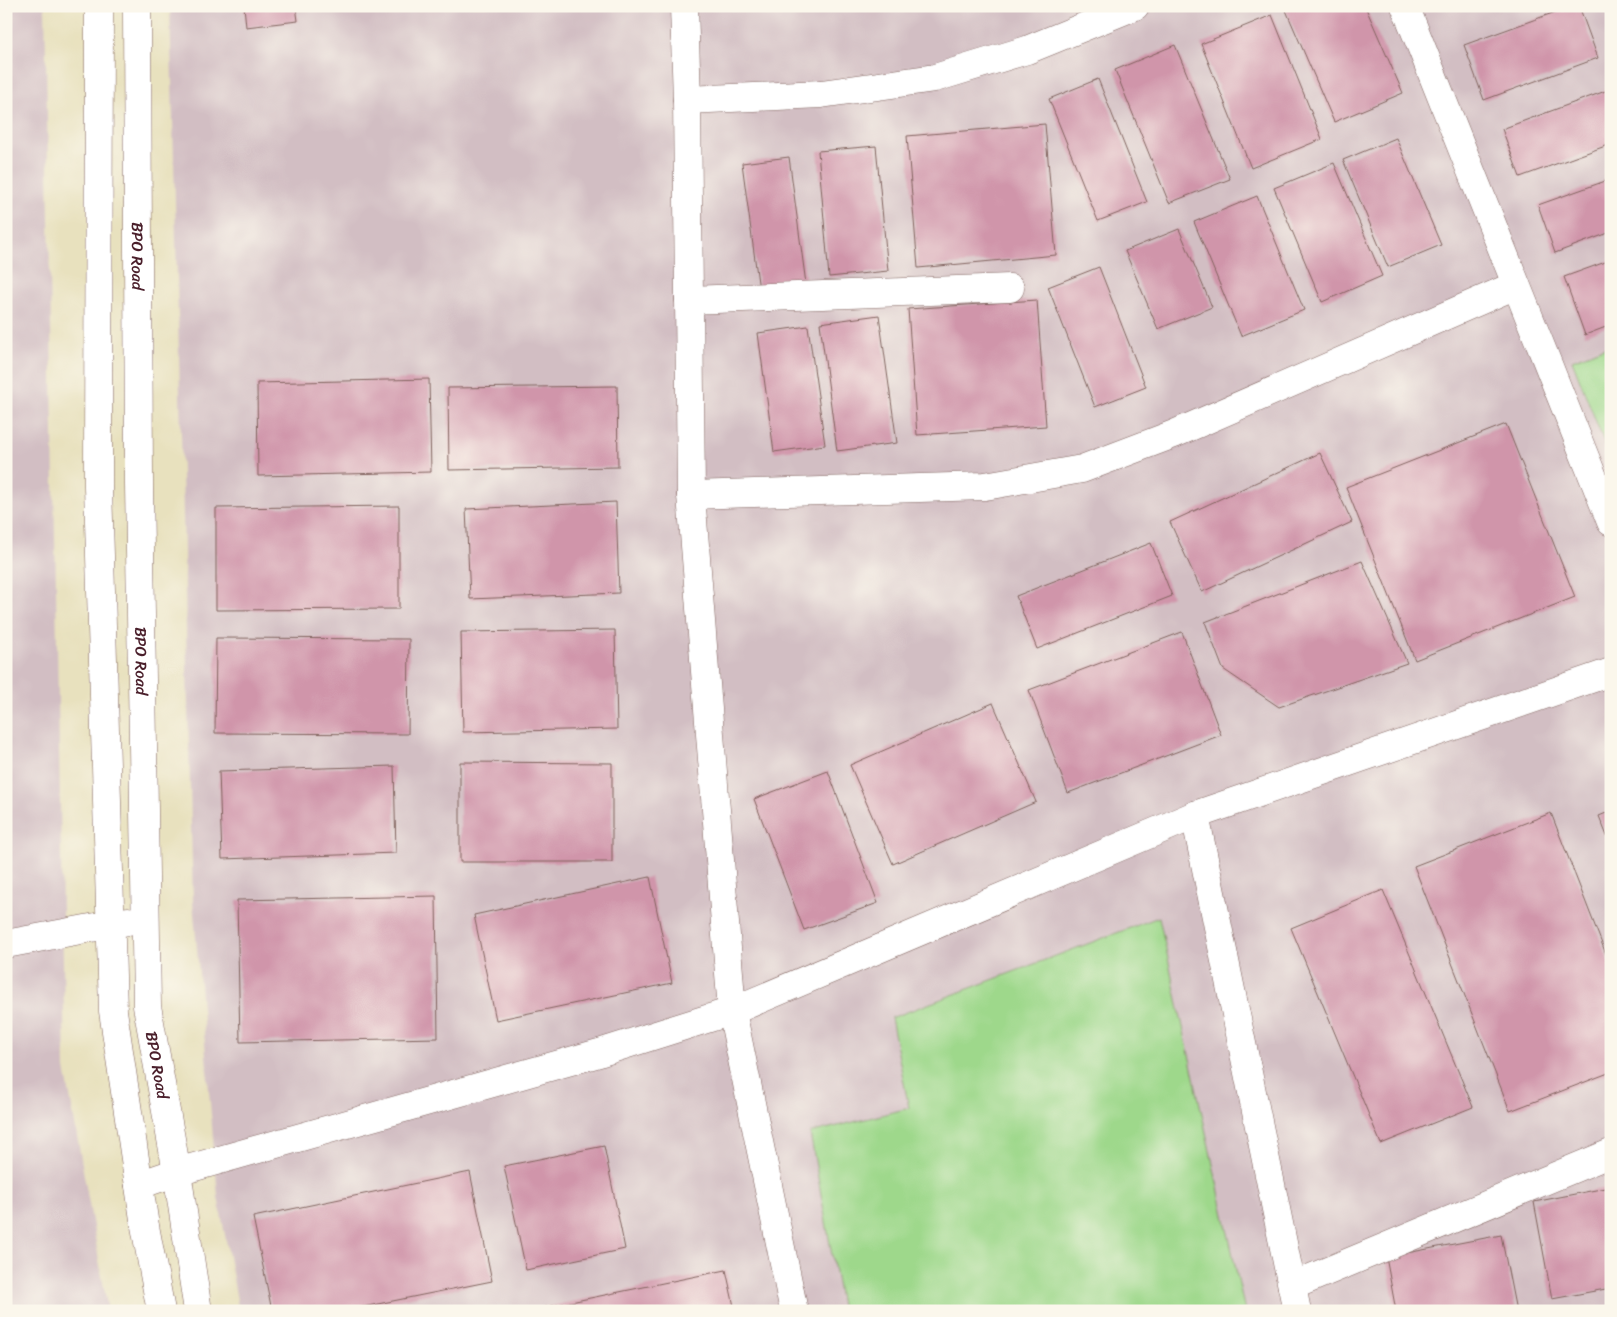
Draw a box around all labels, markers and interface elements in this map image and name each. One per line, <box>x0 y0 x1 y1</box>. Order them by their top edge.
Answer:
street label: BPO Road <box>123 222 153 292</box>
street label: BPO Road <box>127 627 157 697</box>
street label: BPO Road <box>137 1029 178 1103</box>

